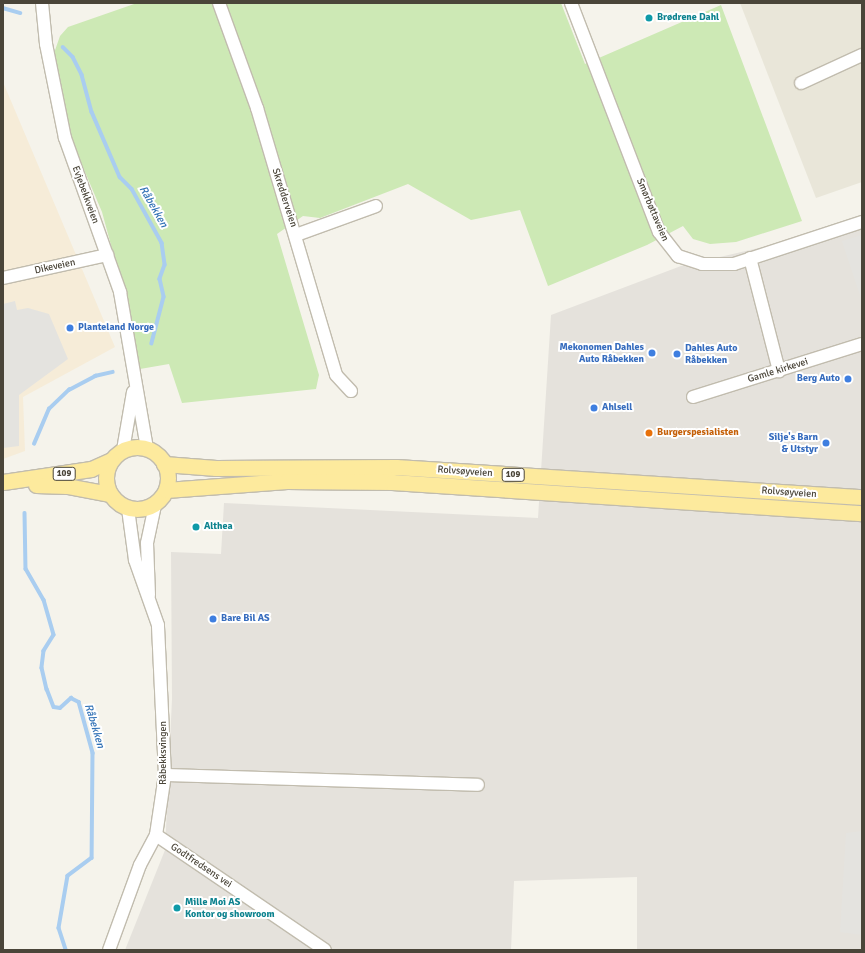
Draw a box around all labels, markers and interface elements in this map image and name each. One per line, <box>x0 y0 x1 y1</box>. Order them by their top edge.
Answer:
place label: Brødrene Dahl <box>657 12 719 24</box>
marker: Brødrene Dahl <box>644 13 654 23</box>
street label: Evjebekkveien <box>69 164 101 226</box>
street label: Skredderveien <box>269 167 299 229</box>
street label: Smørbøttaveien <box>633 177 671 243</box>
water label: Råbekken <box>136 184 170 230</box>
street label: Dikeveien <box>33 257 77 277</box>
place label: Planteland Norge <box>78 322 154 334</box>
marker: Planteland Norge <box>65 323 75 333</box>
place label: Mekonomen Dahles Auto Råbekken <box>559 341 644 364</box>
place label: Dahles Auto Råbekken <box>685 342 737 366</box>
marker: Mekonomen Dahles Auto Råbekken <box>647 348 657 358</box>
marker: Dahles Auto Råbekken <box>672 349 682 359</box>
street label: Gamle kirkevei <box>746 356 810 386</box>
place label: Berg Auto <box>797 373 840 385</box>
marker: Berg Auto <box>843 374 853 384</box>
place label: Ahlsell <box>602 402 632 414</box>
marker: Ahlsell <box>589 403 599 413</box>
place label: Burgerspesialisten <box>657 427 739 439</box>
marker: Burgerspesialisten <box>644 428 654 438</box>
place label: Silje's Barn & Utstyr <box>769 431 818 454</box>
marker: Silje's Barn & Utstyr <box>821 438 831 448</box>
street label: Rolvsøyveien <box>437 464 493 480</box>
road number: 109 <box>52 467 76 481</box>
road number: 109 <box>501 468 525 482</box>
street label: Rolvsøyveien <box>761 485 817 501</box>
place label: Althea <box>204 521 233 533</box>
marker: Althea <box>191 522 201 532</box>
place label: Bare Bil AS <box>221 613 270 625</box>
marker: Bare Bil AS <box>208 614 218 624</box>
water label: Råbekken <box>81 702 107 750</box>
street label: Råbekksvingen <box>158 721 170 785</box>
street label: Godtfredsens vei <box>168 841 234 891</box>
place label: Mille Moi AS Kontor og showroom <box>185 896 275 920</box>
marker: Mille Moi AS Kontor og showroom <box>172 903 182 913</box>

